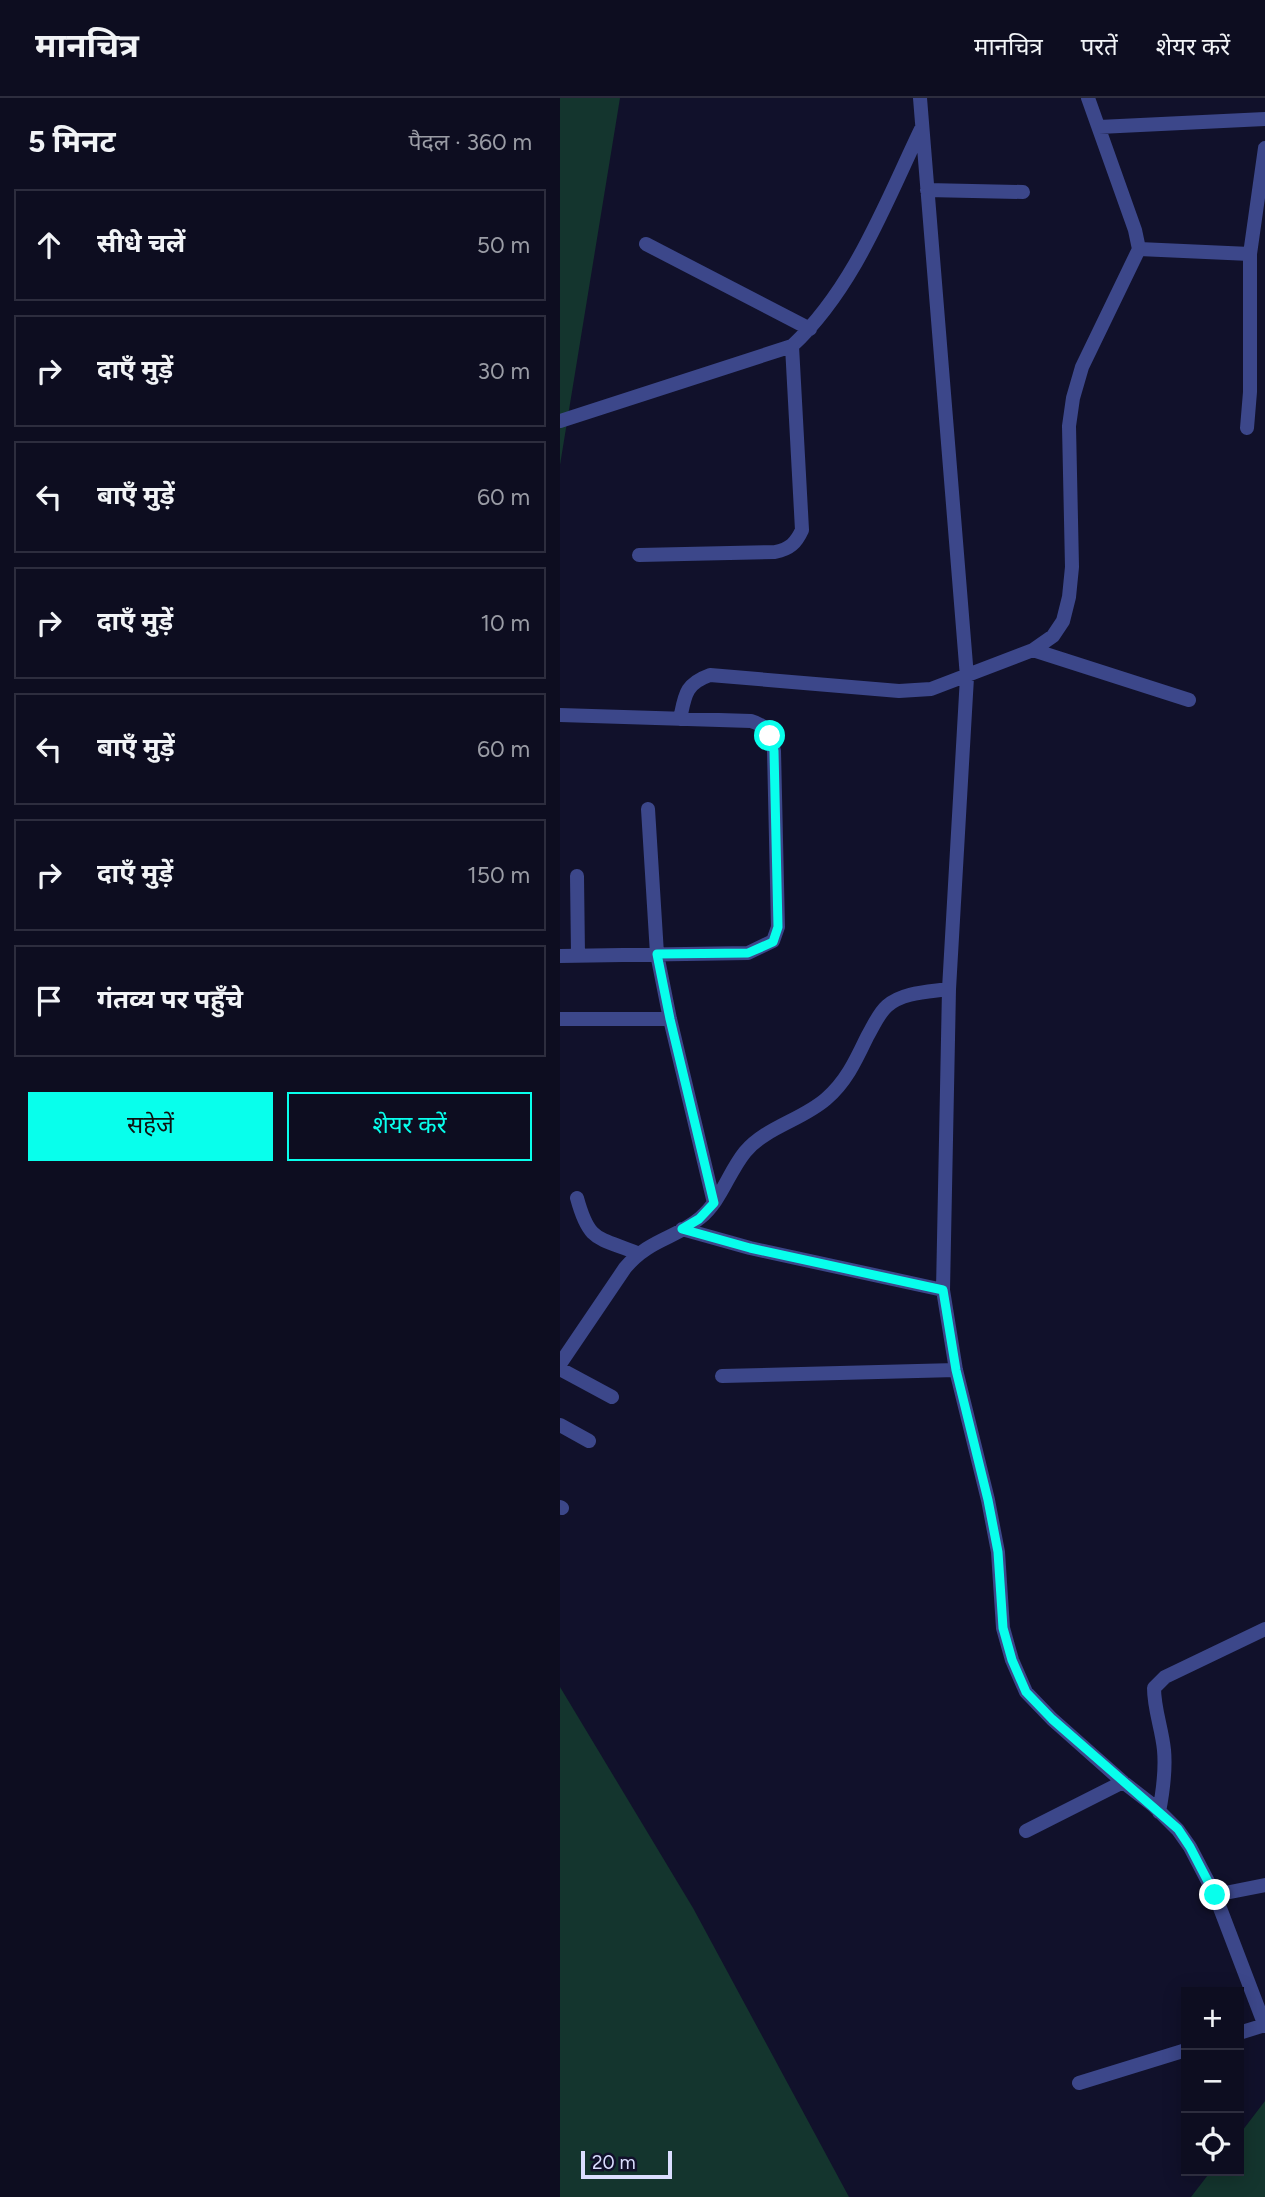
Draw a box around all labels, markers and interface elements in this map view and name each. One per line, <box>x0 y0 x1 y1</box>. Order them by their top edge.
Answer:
text: मानचित्र <box>35 26 139 65</box>
text: मानचित्र <box>974 32 1043 61</box>
text: परतें <box>1081 32 1118 61</box>
text: शेयर करें <box>1156 32 1230 61</box>
text: 5 मिनट <box>28 123 116 160</box>
text: पैदल · 360 m <box>408 128 532 156</box>
icon: ahead <box>30 226 68 264</box>
text: सीधे चलें <box>97 227 185 259</box>
text: 50 m <box>477 231 530 259</box>
icon: right <box>30 352 68 390</box>
text: दाएँ मुड़ें <box>97 353 173 385</box>
text: 30 m <box>477 357 530 385</box>
icon: left <box>30 478 68 516</box>
text: बाएँ मुड़ें <box>97 479 174 511</box>
text: 60 m <box>477 483 530 511</box>
icon: right <box>30 604 68 642</box>
text: दाएँ मुड़ें <box>97 605 173 637</box>
text: 10 m <box>481 609 530 637</box>
route start <box>754 720 785 751</box>
icon: left <box>30 730 68 768</box>
text: बाएँ मुड़ें <box>97 731 174 763</box>
text: 60 m <box>477 735 530 763</box>
icon: right <box>30 856 68 894</box>
text: दाएँ मुड़ें <box>97 857 173 889</box>
text: 150 m <box>467 861 530 889</box>
icon: arrive <box>30 982 68 1020</box>
text: गंतव्य पर पहुँचे <box>97 983 243 1015</box>
button: सहेजें <box>28 1092 273 1161</box>
button: शेयर करें <box>287 1092 532 1161</box>
route end <box>1199 1879 1230 1910</box>
map controls <box>1181 1987 1244 2176</box>
button: + <box>1181 1987 1244 2050</box>
button: − <box>1181 2050 1244 2113</box>
button: locate <box>1181 2113 1244 2176</box>
scale bar <box>581 2148 672 2180</box>
text: 20 m <box>592 2151 636 2174</box>

